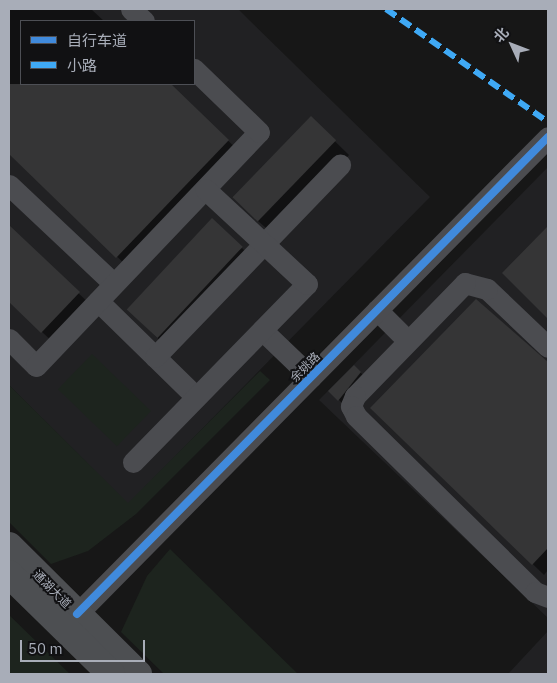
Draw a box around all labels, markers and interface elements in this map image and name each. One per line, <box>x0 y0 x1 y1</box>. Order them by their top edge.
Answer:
legend <box>20 20 195 85</box>
north arrow <box>487 20 537 70</box>
text: 北 <box>490 24 512 46</box>
text: 自行车道 <box>67 31 127 50</box>
text: 小路 <box>67 56 97 75</box>
street label: 余姚路 <box>287 349 323 385</box>
street label: 通湖大道 <box>30 567 74 611</box>
scale bar <box>22 630 148 662</box>
text: 50 m <box>28 639 63 658</box>

